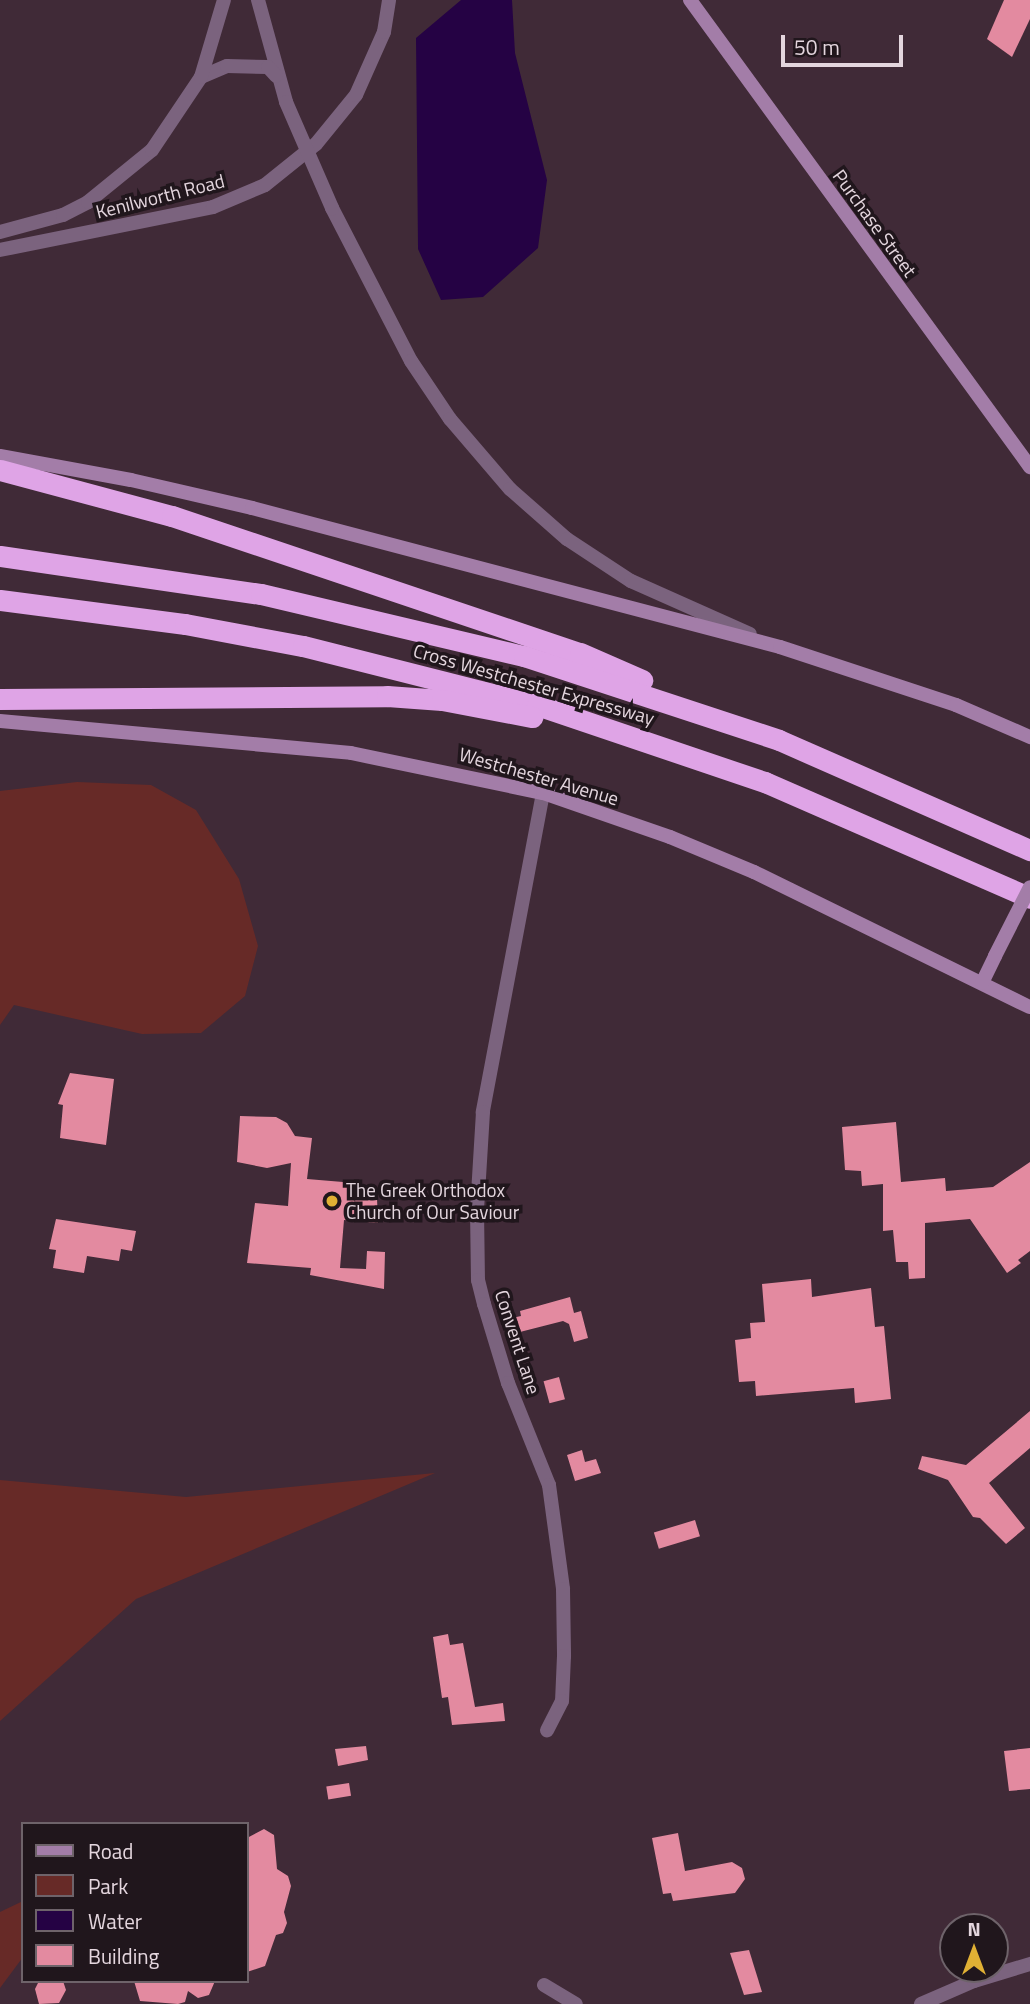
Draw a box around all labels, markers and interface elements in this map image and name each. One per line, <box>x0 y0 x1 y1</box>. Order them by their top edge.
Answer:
scale bar <box>785 21 908 65</box>
text: 50 m <box>794 31 840 63</box>
street label: Purchase Street <box>828 165 922 281</box>
street label: Kenilworth Road <box>93 169 227 223</box>
street label: Cross Westchester Expressway <box>411 639 657 729</box>
street label: Westchester Avenue <box>457 742 621 810</box>
place label: The Greek Orthodox Church of Our Saviour <box>346 1179 519 1223</box>
marker: The Greek Orthodox Church of Our Saviour <box>324 1193 340 1209</box>
street label: Convent Lane <box>490 1287 546 1397</box>
legend <box>21 1822 248 1983</box>
text: Road <box>88 1835 133 1867</box>
text: Park <box>88 1870 128 1902</box>
text: Water <box>88 1905 142 1937</box>
north arrow <box>939 1913 1009 1983</box>
text: N <box>967 1914 981 1943</box>
text: Building <box>88 1940 159 1972</box>

